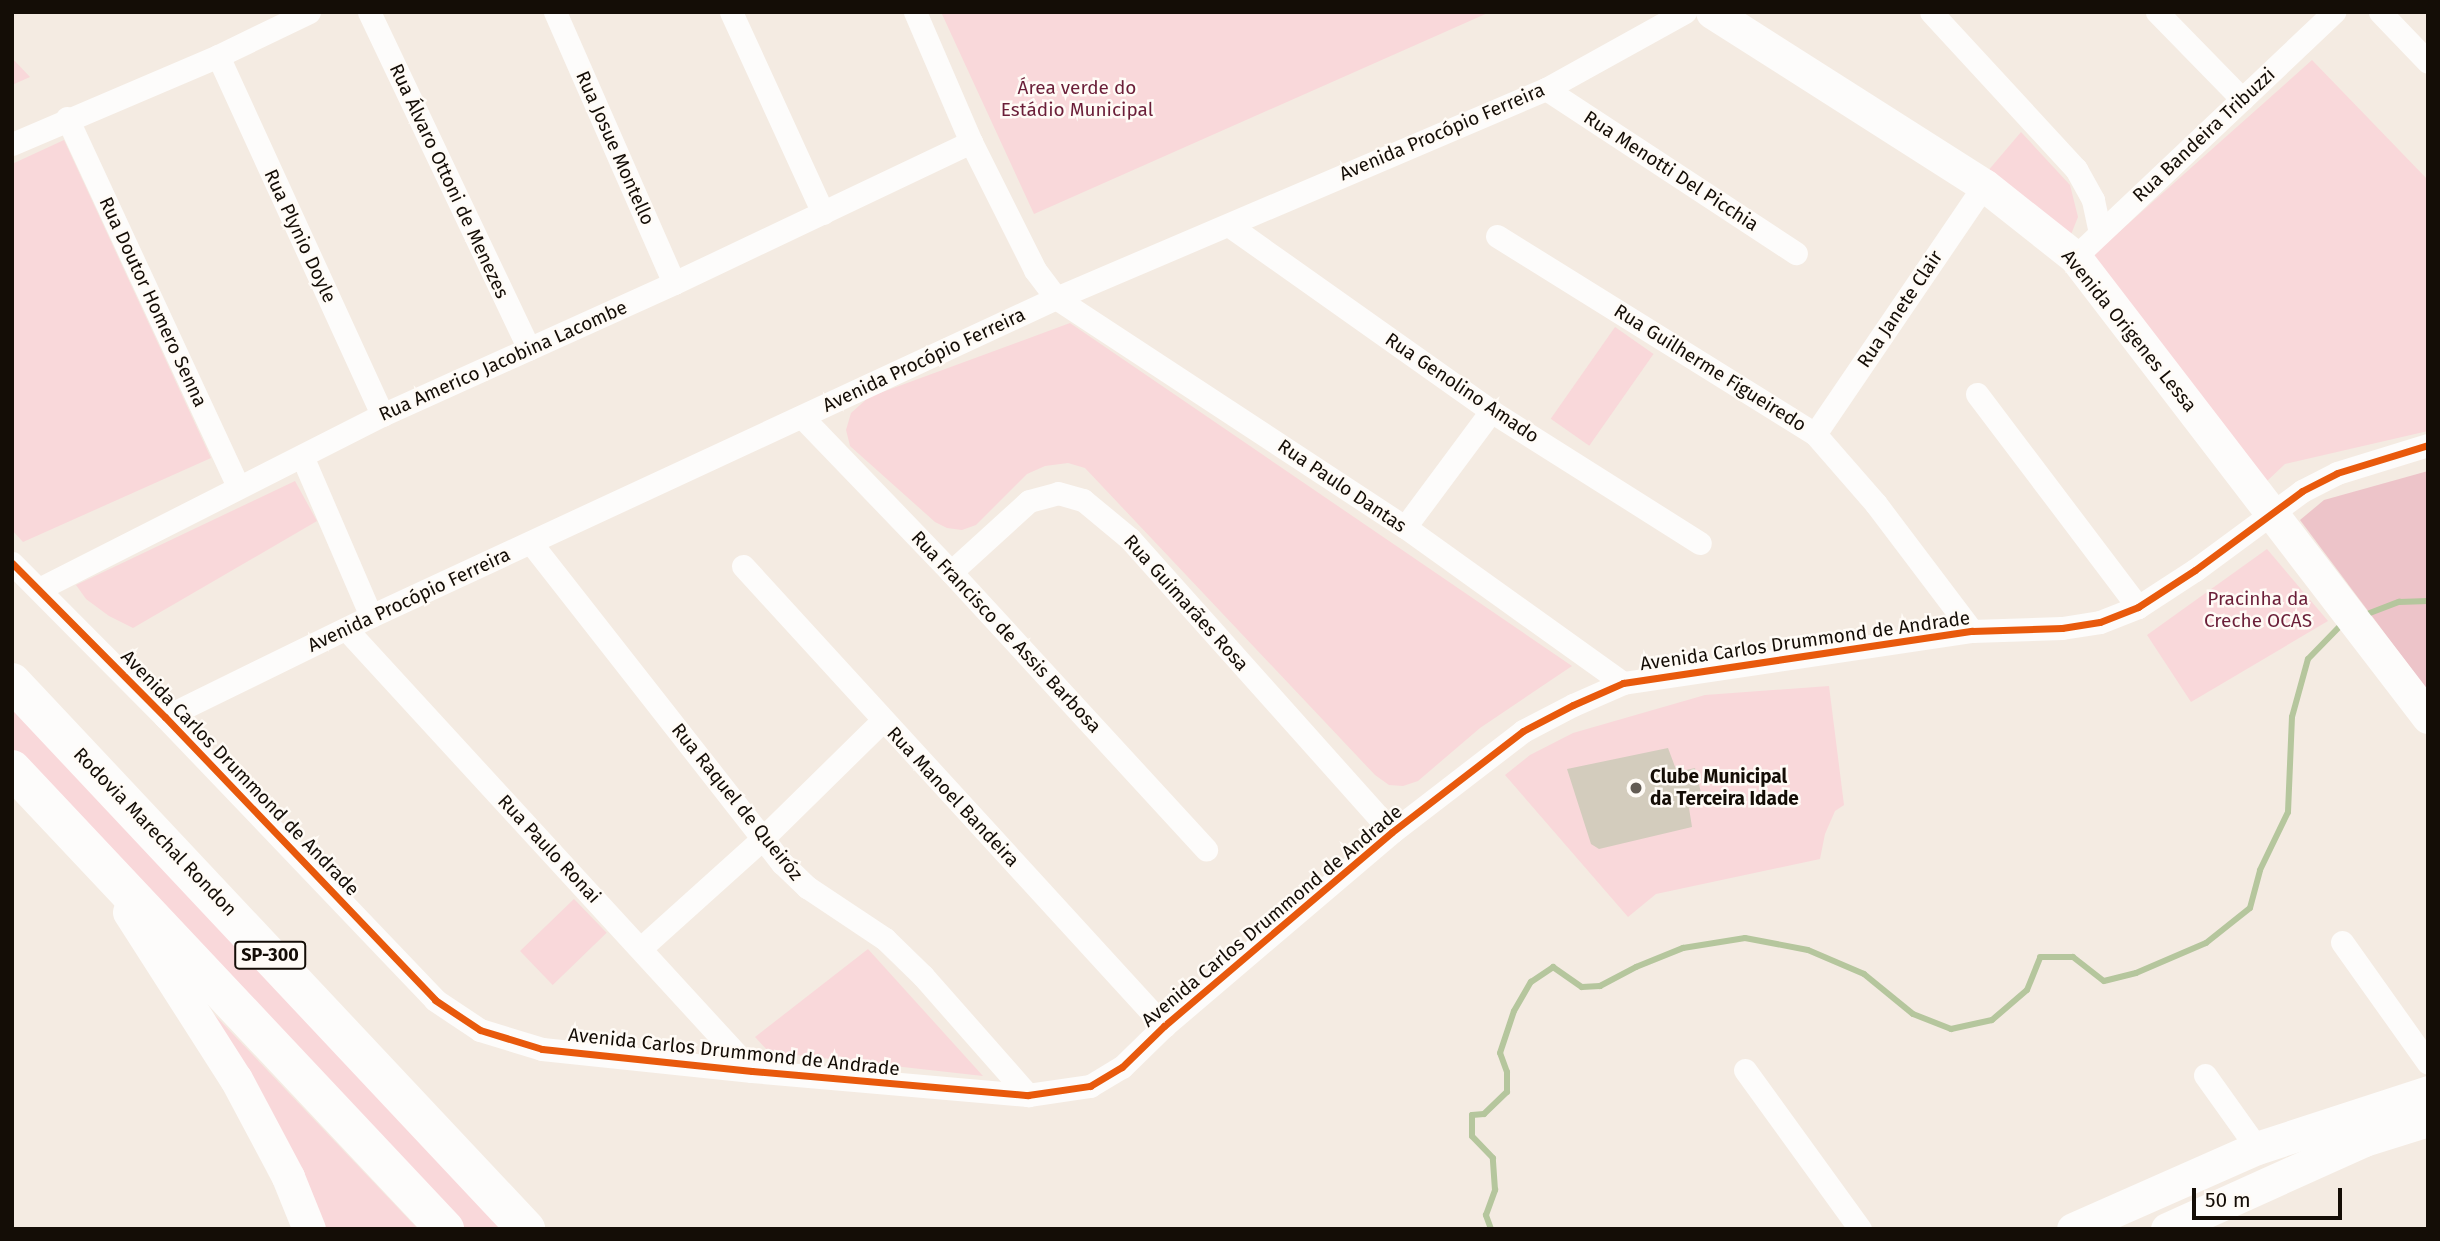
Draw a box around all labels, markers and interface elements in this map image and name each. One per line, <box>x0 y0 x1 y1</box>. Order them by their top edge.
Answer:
street label: Rua Álvaro Ottoni de Menezes <box>385 60 513 302</box>
street label: Rua Bandeira Tribuzzi <box>2128 63 2280 207</box>
street label: Rua Josue Montello <box>571 67 659 229</box>
park label: Área verde do Estádio Municipal <box>1001 77 1153 121</box>
street label: Avenida Procópio Ferreira <box>1336 78 1548 186</box>
street label: Rua Menotti Del Picchia <box>1579 106 1763 236</box>
street label: Rua Plynio Doyle <box>259 166 341 306</box>
street label: Rua Doutor Homero Senna <box>94 193 212 411</box>
street label: Avenida Origenes Lessa <box>2057 245 2201 417</box>
street label: Rua Janete Clair <box>1852 246 1948 372</box>
street label: Rua Americo Jacobina Lacombe <box>375 296 631 426</box>
street label: Rua Guilherme Figueiredo <box>1610 299 1810 437</box>
street label: Avenida Procópio Ferreira <box>819 303 1029 417</box>
street label: Rua Genolino Amado <box>1381 328 1543 448</box>
street label: Rua Paulo Dantas <box>1273 435 1411 537</box>
street label: Rua Francisco de Assis Barbosa <box>906 526 1106 738</box>
street label: Rua Guimarães Rosa <box>1119 530 1253 676</box>
street label: Avenida Procópio Ferreira <box>304 543 514 657</box>
park label: Pracinha da Creche OCAS <box>2204 588 2312 632</box>
street label: Avenida Carlos Drummond de Andrade <box>1639 607 1971 675</box>
street label: Avenida Carlos Drummond de Andrade <box>116 645 364 901</box>
street label: Rua Raquel de Queiróz <box>667 719 807 885</box>
street label: Rua Manoel Bandeira <box>882 722 1024 872</box>
street label: Rodovia Marechal Rondon <box>69 743 241 921</box>
place label: Clube Municipal da Terceira Idade <box>1650 766 1799 810</box>
marker: Clube Municipal da Terceira Idade <box>1628 780 1644 796</box>
street label: Rua Paulo Ronai <box>493 790 605 908</box>
street label: Avenida Carlos Drummond de Andrade <box>1137 800 1407 1032</box>
road number: SP-300 <box>233 940 307 970</box>
street label: Avenida Carlos Drummond de Andrade <box>567 1023 901 1081</box>
scale bar <box>2195 1174 2346 1218</box>
text: 50 m <box>2205 1187 2251 1213</box>

